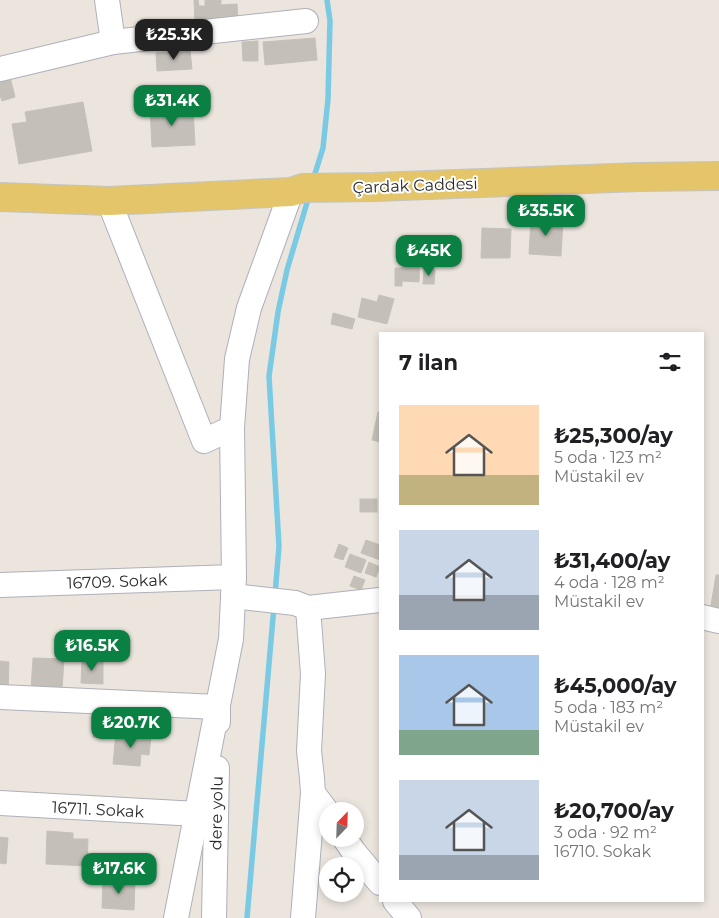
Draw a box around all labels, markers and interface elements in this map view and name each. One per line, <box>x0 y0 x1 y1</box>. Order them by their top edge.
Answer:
pin: ₺25.3K <box>133 18 215 61</box>
text: ₺25.3K <box>146 25 202 44</box>
pin: ₺31.4K <box>131 84 213 127</box>
text: ₺31.4K <box>145 91 199 110</box>
street label: Çardak Caddesi <box>352 174 478 197</box>
pin: ₺35.5K <box>505 194 587 237</box>
text: ₺35.5K <box>518 201 574 220</box>
pin: ₺45K <box>399 234 459 277</box>
text: ₺45K <box>407 241 451 260</box>
icon: filters <box>656 348 684 376</box>
text: 7 ilan <box>399 350 458 375</box>
text: ₺25,300/ay <box>554 423 673 448</box>
icon: home <box>439 425 499 485</box>
text: 5 oda · 123 m² <box>554 448 662 467</box>
text: Müstakil ev <box>554 467 644 486</box>
text: ₺31,400/ay <box>554 548 670 573</box>
icon: home <box>439 550 499 610</box>
street label: 16709. Sokak <box>66 570 168 593</box>
text: 4 oda · 128 m² <box>554 573 665 592</box>
text: Müstakil ev <box>554 592 644 611</box>
pin: ₺16.5K <box>51 630 133 672</box>
text: ₺16.5K <box>65 636 119 655</box>
text: ₺45,000/ay <box>554 673 677 698</box>
icon: home <box>439 675 499 735</box>
text: 5 oda · 183 m² <box>554 698 663 717</box>
pin: ₺20.7K <box>90 706 172 749</box>
text: ₺20.7K <box>102 713 160 732</box>
text: Müstakil ev <box>554 717 644 736</box>
street label: dere yolu <box>206 776 227 850</box>
street label: 16711. Sokak <box>51 798 145 821</box>
text: ₺20,700/ay <box>554 798 674 823</box>
icon: home <box>439 800 499 860</box>
north arrow <box>319 802 364 848</box>
map controls <box>319 802 364 902</box>
text: 3 oda · 92 m² <box>554 823 657 842</box>
text: 16710. Sokak <box>554 842 651 861</box>
pin: ₺17.6K <box>78 852 160 895</box>
button: locate <box>319 857 364 902</box>
text: ₺17.6K <box>93 859 145 878</box>

